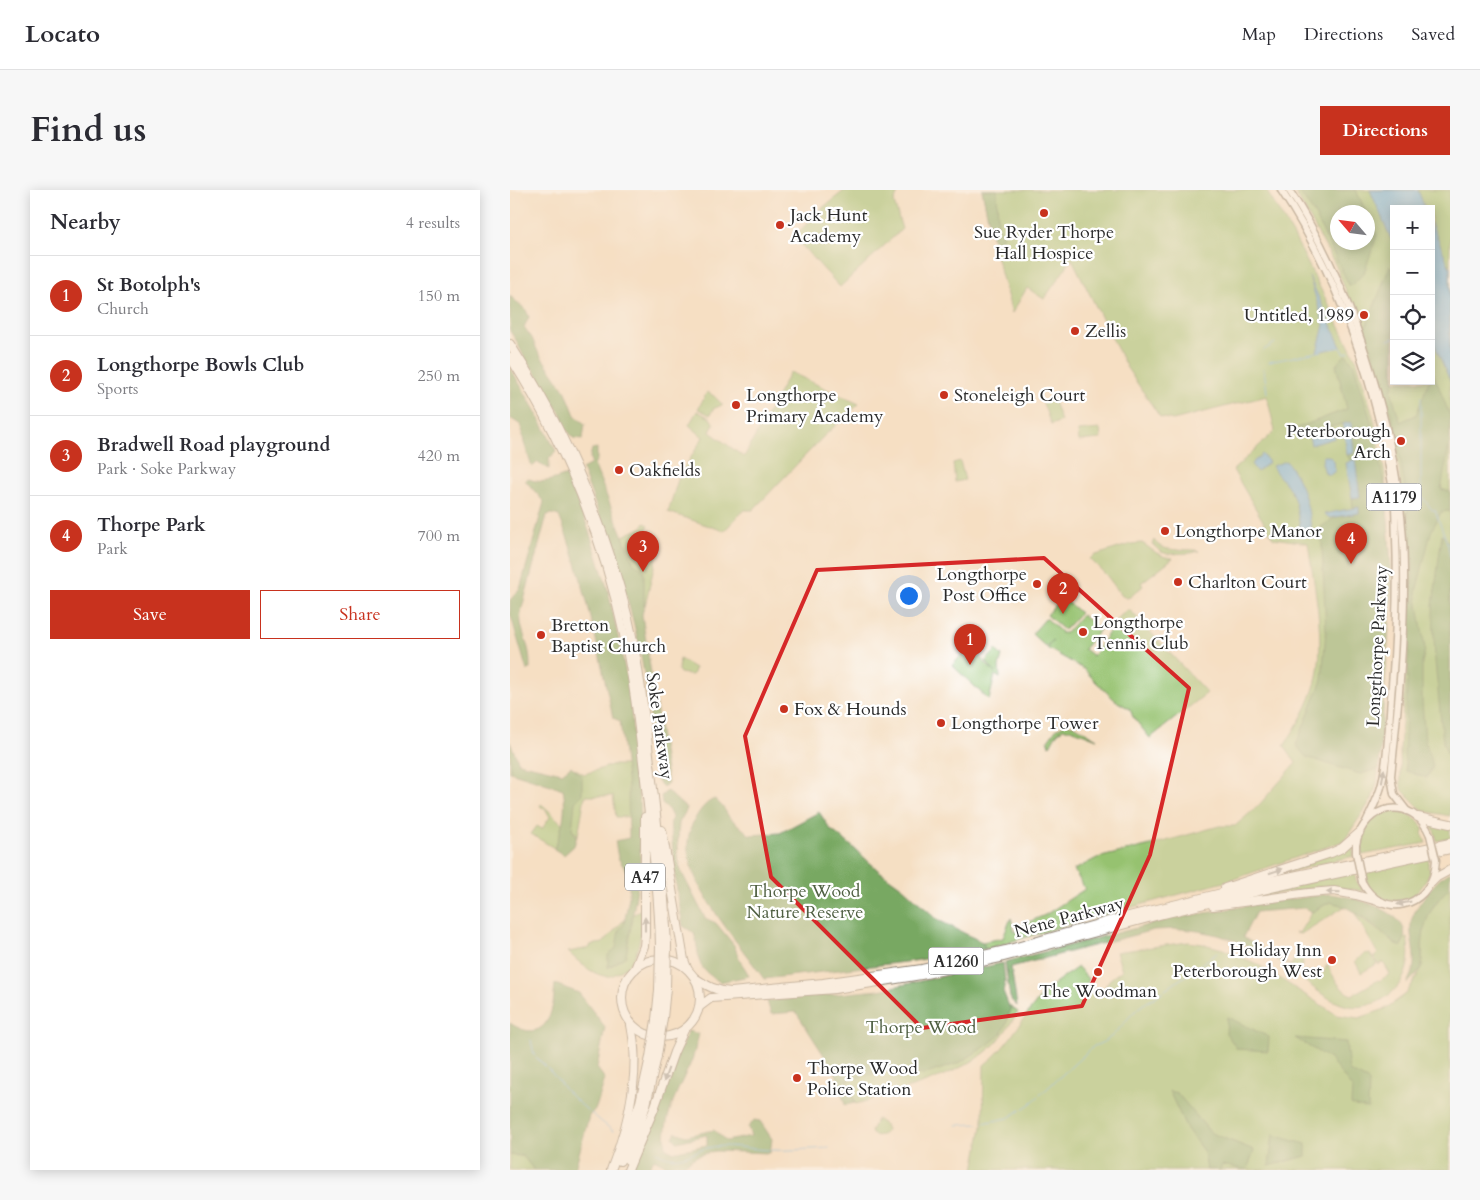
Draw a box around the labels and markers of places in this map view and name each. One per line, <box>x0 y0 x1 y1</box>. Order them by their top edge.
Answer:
place label: Jack Hunt Academy <box>787 203 868 249</box>
marker: Sue Ryder Thorpe Hall Hospice <box>1038 207 1050 219</box>
marker: Jack Hunt Academy <box>774 219 786 231</box>
place label: Sue Ryder Thorpe Hall Hospice <box>974 220 1114 266</box>
place label: Untitled, 1989 <box>1244 303 1354 328</box>
marker: Untitled, 1989 <box>1358 309 1370 321</box>
place label: Zellis <box>1085 319 1126 344</box>
marker: Zellis <box>1069 325 1081 337</box>
place label: Longthorpe Primary Academy <box>746 383 884 429</box>
place label: Stoneleigh Court <box>954 383 1085 408</box>
marker: Stoneleigh Court <box>938 389 950 401</box>
marker: Longthorpe Primary Academy <box>730 399 742 411</box>
place label: Peterborough Arch <box>1286 419 1391 465</box>
marker: Peterborough Arch <box>1395 435 1407 447</box>
place label: Oakfields <box>629 458 700 483</box>
marker: Oakfields <box>613 464 625 476</box>
place label: Longthorpe Manor <box>1175 519 1322 544</box>
pin: 4 <box>1335 523 1367 564</box>
marker: Longthorpe Manor <box>1159 525 1171 537</box>
pin: 3 <box>627 531 659 572</box>
place label: Longthorpe Post Office <box>936 562 1027 608</box>
place label: Charlton Court <box>1188 570 1307 595</box>
pin: 2 <box>1047 573 1079 614</box>
marker: Charlton Court <box>1172 576 1184 588</box>
marker: Longthorpe Post Office <box>1031 578 1043 590</box>
place label: Longthorpe Tennis Club <box>1093 610 1189 656</box>
place label: Bretton Baptist Church <box>551 613 666 659</box>
pin: 1 <box>954 624 986 665</box>
marker: Longthorpe Tennis Club <box>1077 626 1089 638</box>
marker: Bretton Baptist Church <box>535 629 547 641</box>
place label: Fox & Hounds <box>794 697 906 722</box>
marker: Fox & Hounds <box>778 703 790 715</box>
place label: Longthorpe Tower <box>951 711 1099 736</box>
marker: Longthorpe Tower <box>935 717 947 729</box>
place label: Holiday Inn Peterborough West <box>1173 938 1323 984</box>
marker: Holiday Inn Peterborough West <box>1326 954 1338 966</box>
marker: The Woodman <box>1092 966 1104 978</box>
place label: The Woodman <box>1039 979 1158 1004</box>
place label: Thorpe Wood Police Station <box>807 1056 918 1102</box>
marker: Thorpe Wood Police Station <box>791 1072 803 1084</box>

